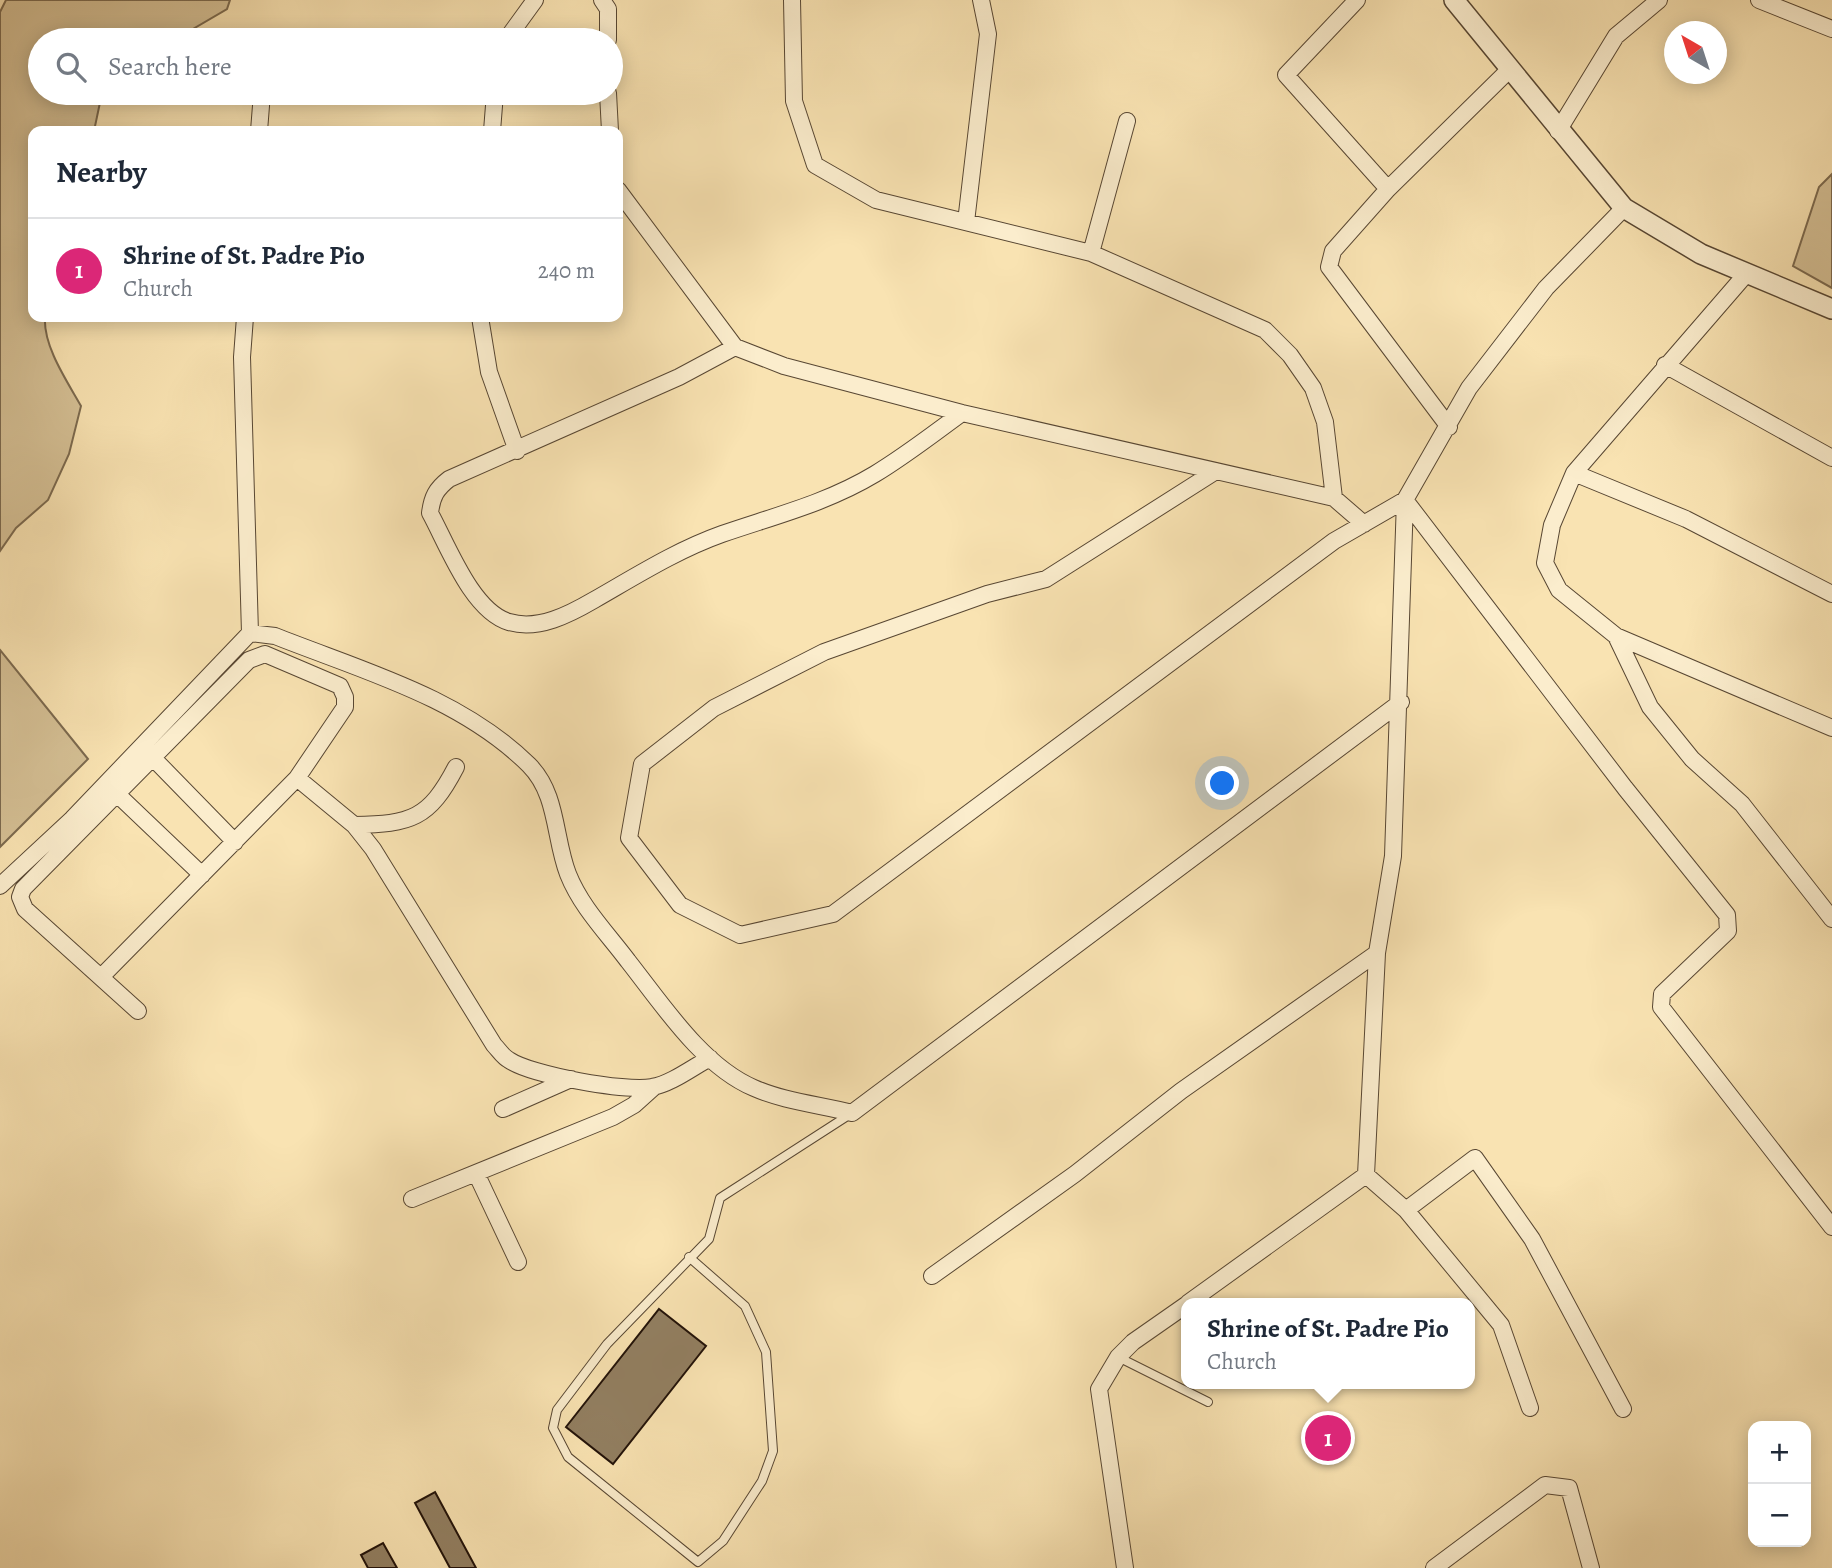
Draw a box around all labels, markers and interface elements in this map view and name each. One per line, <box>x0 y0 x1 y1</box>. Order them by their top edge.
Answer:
north arrow <box>1664 21 1727 84</box>
search box <box>28 28 623 105</box>
icon: search <box>52 48 90 86</box>
text: Search here <box>108 49 232 84</box>
text: Nearby <box>56 152 147 192</box>
text: Shrine of St. Padre Pio <box>123 238 365 273</box>
text: 1 <box>75 255 83 286</box>
text: 240 m <box>538 255 595 286</box>
text: Church <box>123 273 193 304</box>
your location <box>1205 766 1239 800</box>
popup <box>1181 1298 1475 1389</box>
text: Shrine of St. Padre Pio <box>1207 1311 1449 1346</box>
text: Church <box>1207 1346 1277 1377</box>
pin: 1 <box>1305 1412 1351 1464</box>
map controls <box>1748 1421 1811 1547</box>
button: + <box>1748 1421 1811 1484</box>
button: − <box>1748 1484 1811 1547</box>

